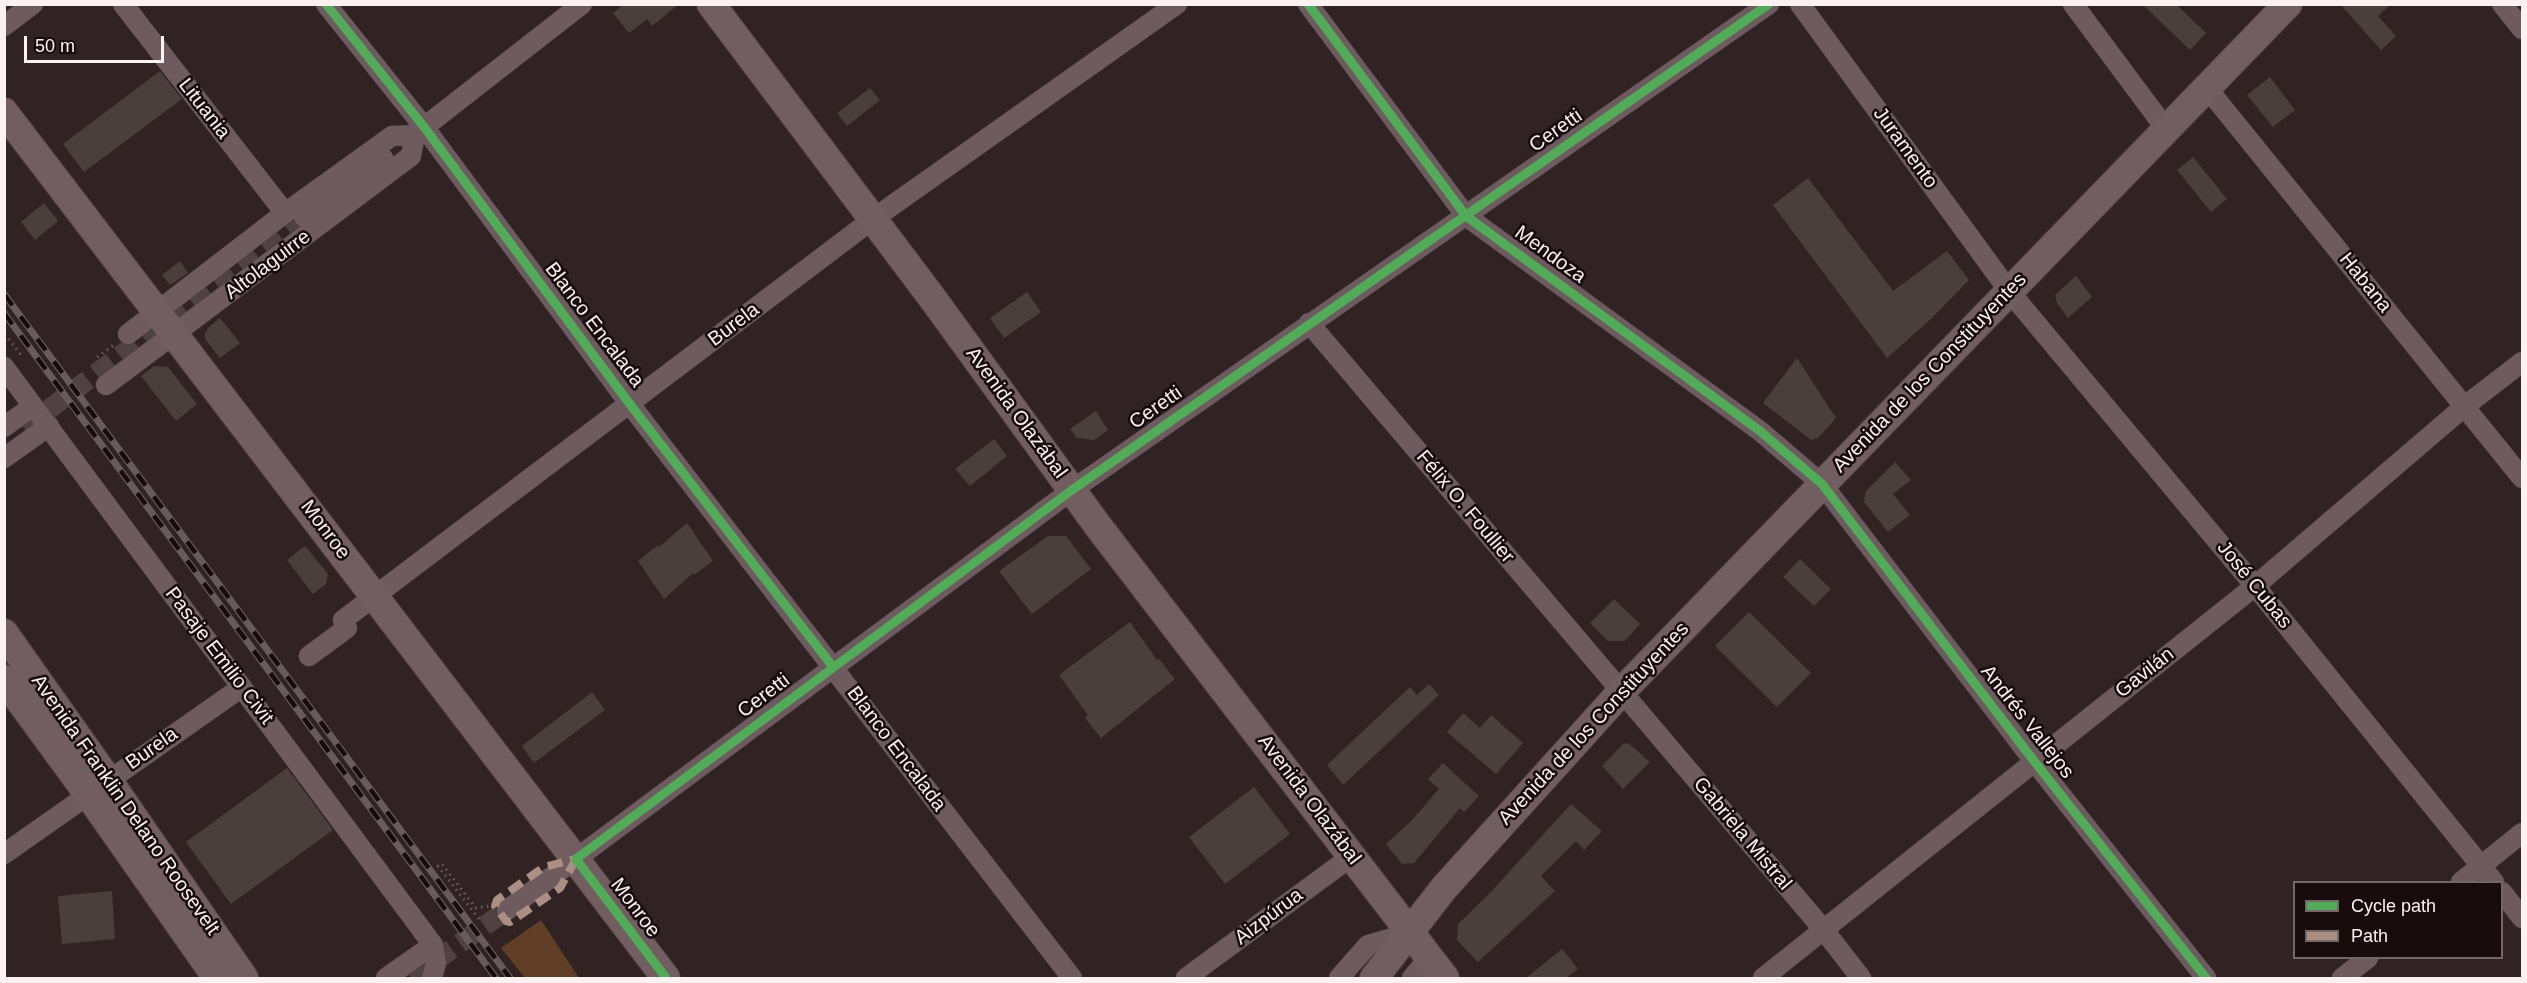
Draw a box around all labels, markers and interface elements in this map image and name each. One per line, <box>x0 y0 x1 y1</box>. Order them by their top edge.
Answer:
scale bar <box>27 24 166 62</box>
text: 50 m <box>35 36 75 56</box>
street label: Lituania <box>173 74 235 144</box>
street label: Juramento <box>1868 103 1942 193</box>
street label: Ceretti <box>1525 104 1587 158</box>
street label: Mendoza <box>1510 221 1590 289</box>
street label: Altolaguirre <box>220 225 316 305</box>
street label: Habana <box>2334 248 2396 318</box>
street label: Blanco Encalada <box>539 258 649 392</box>
street label: Avenida de los Constituyentes <box>1828 268 2032 478</box>
street label: Burela <box>704 298 764 352</box>
street label: Avenida Olazábal <box>960 343 1072 483</box>
street label: Ceretti <box>1125 381 1187 435</box>
street label: Félix O. Foullier <box>1411 446 1519 568</box>
street label: Monroe <box>295 496 355 564</box>
street label: José Cubas <box>2211 536 2297 634</box>
street label: Pasaje Emilio Civit <box>160 583 278 729</box>
street label: Avenida de los Constituyentes <box>1494 618 1694 830</box>
street label: Gavilán <box>2111 643 2179 703</box>
street label: Andrés Vallejos <box>1975 660 2079 784</box>
street label: Ceretti <box>733 669 795 723</box>
street label: Avenida Franklin Delano Roosevelt <box>26 670 224 940</box>
street label: Blanco Encalada <box>841 682 951 816</box>
street label: Burela <box>121 723 183 775</box>
street label: Avenida Olazábal <box>1252 730 1366 870</box>
street label: Gabriela Mistral <box>1688 773 1796 895</box>
street label: Monroe <box>605 874 665 942</box>
legend <box>2293 881 2503 959</box>
street label: Aizpúrua <box>1230 884 1308 950</box>
text: Cycle path <box>2351 896 2436 916</box>
text: Path <box>2351 926 2388 946</box>

